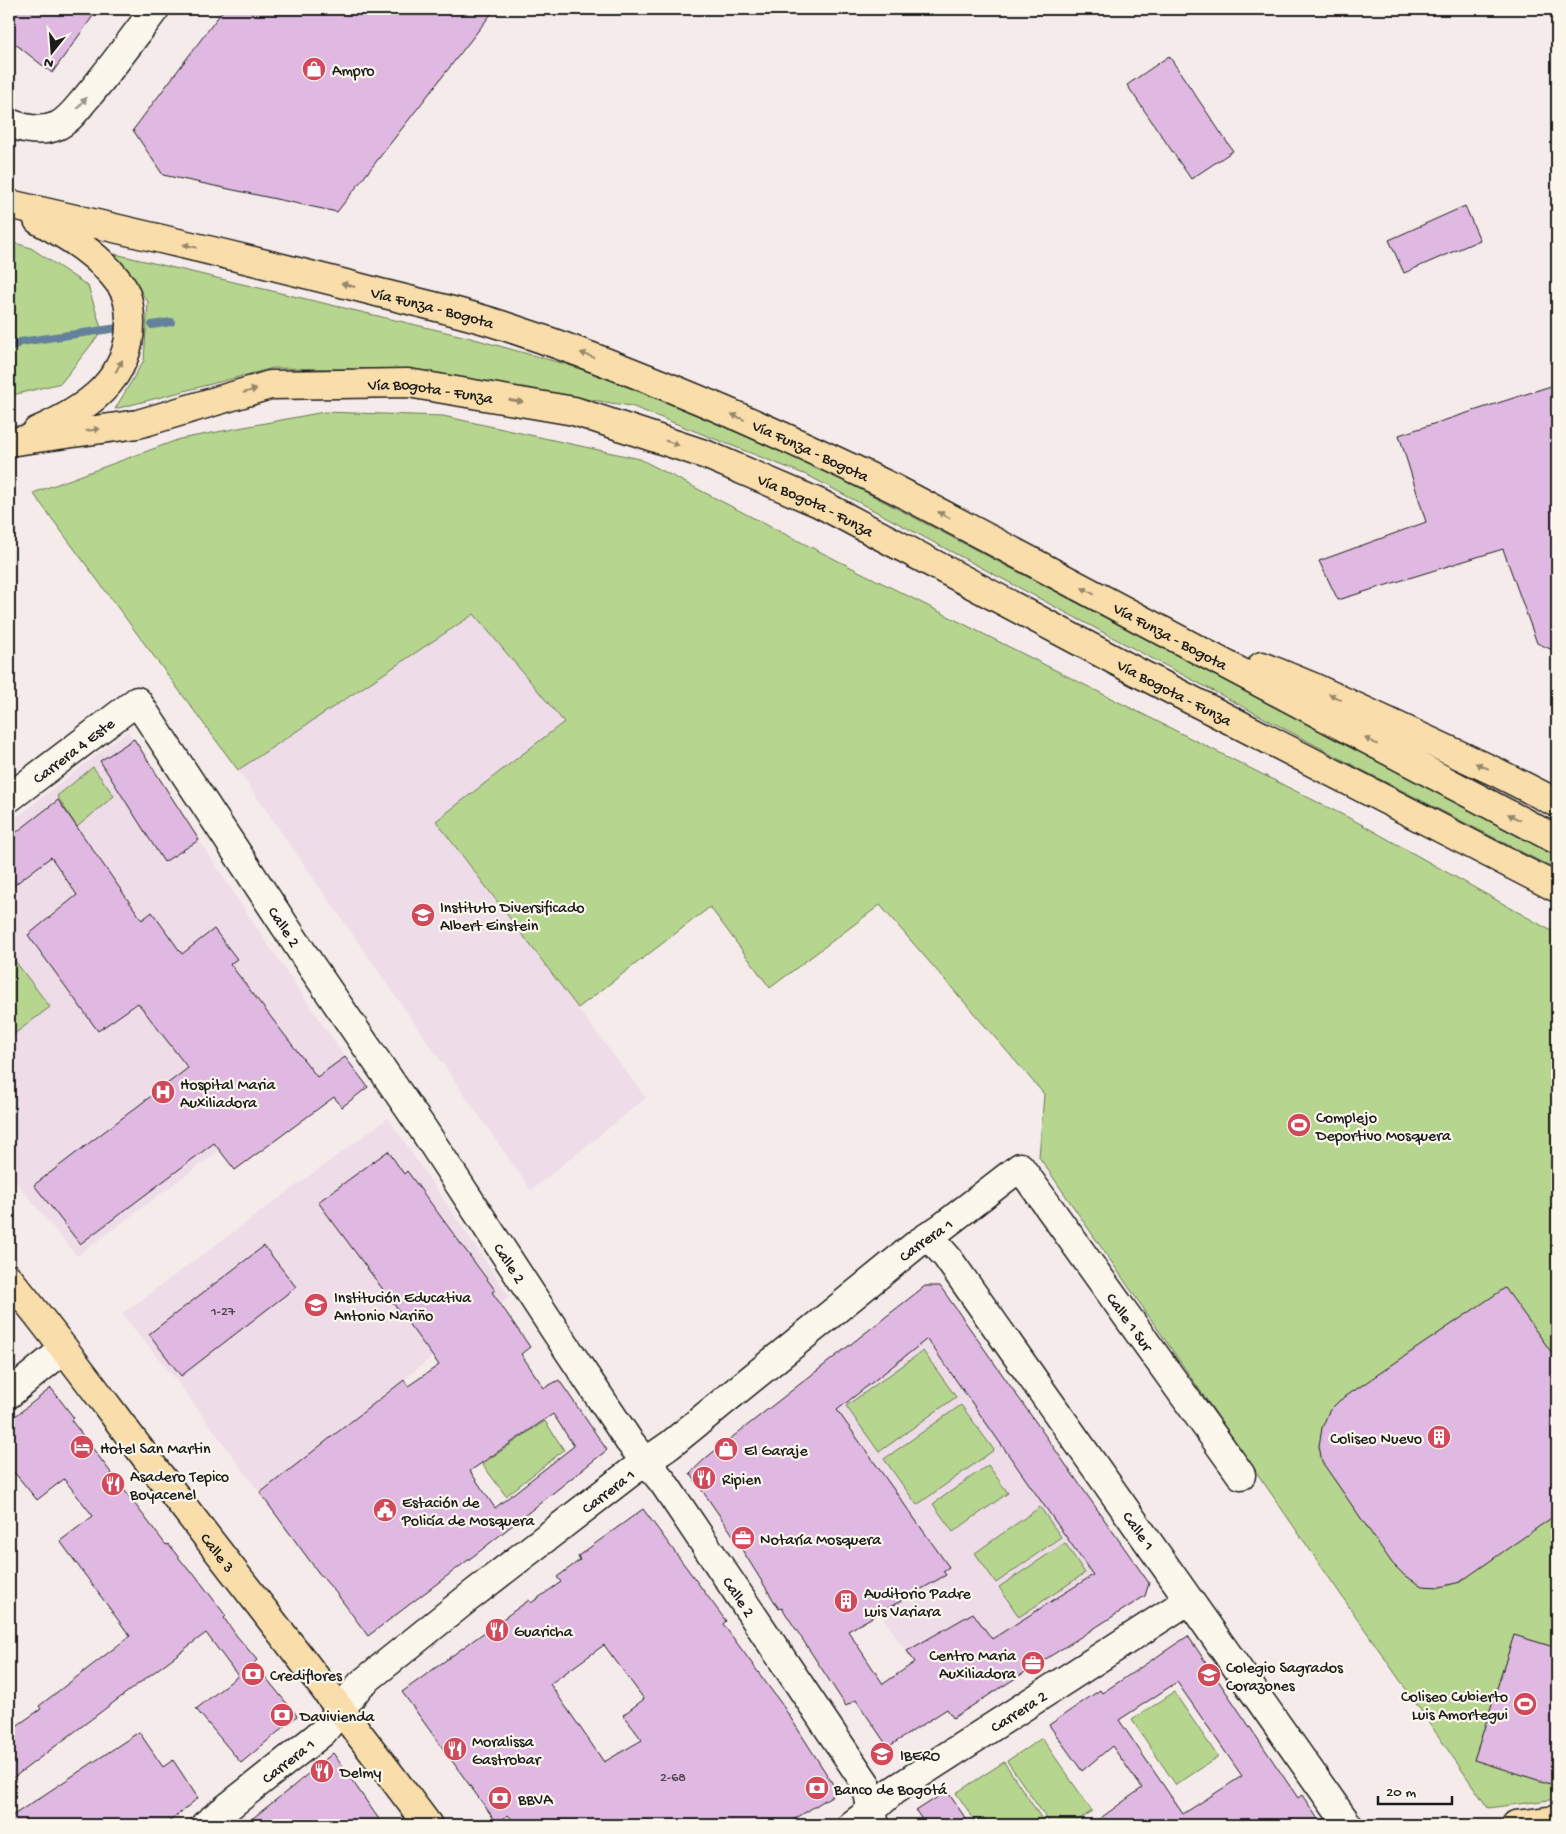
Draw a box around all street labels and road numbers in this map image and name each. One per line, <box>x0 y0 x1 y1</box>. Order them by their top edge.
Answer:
street label: Vía Funza - Bogota <box>367 285 497 335</box>
street label: Vía Bogota - Funza <box>367 377 495 410</box>
street label: Vía Funza - Bogota <box>747 417 872 488</box>
street label: Vía Bogota - Funza <box>753 471 877 544</box>
street label: Vía Funza - Bogota <box>1108 600 1230 677</box>
street label: Vía Bogota - Funza <box>1112 657 1235 732</box>
street label: Carrera 4 Este <box>30 715 120 790</box>
street label: Calle 2 <box>262 904 302 952</box>
street label: Carrera 1 <box>896 1216 958 1268</box>
street label: Calle 2 <box>487 1241 528 1288</box>
street label: Calle 1 Sur <box>1100 1290 1156 1357</box>
street label: Carrera 1 <box>579 1466 640 1519</box>
street label: Calle 1 <box>1117 1509 1157 1555</box>
street label: Calle 3 <box>194 1530 237 1578</box>
street label: Calle 2 <box>716 1574 757 1622</box>
street label: Carrera 2 <box>988 1688 1052 1738</box>
street label: Carrera 1 <box>259 1736 320 1789</box>

